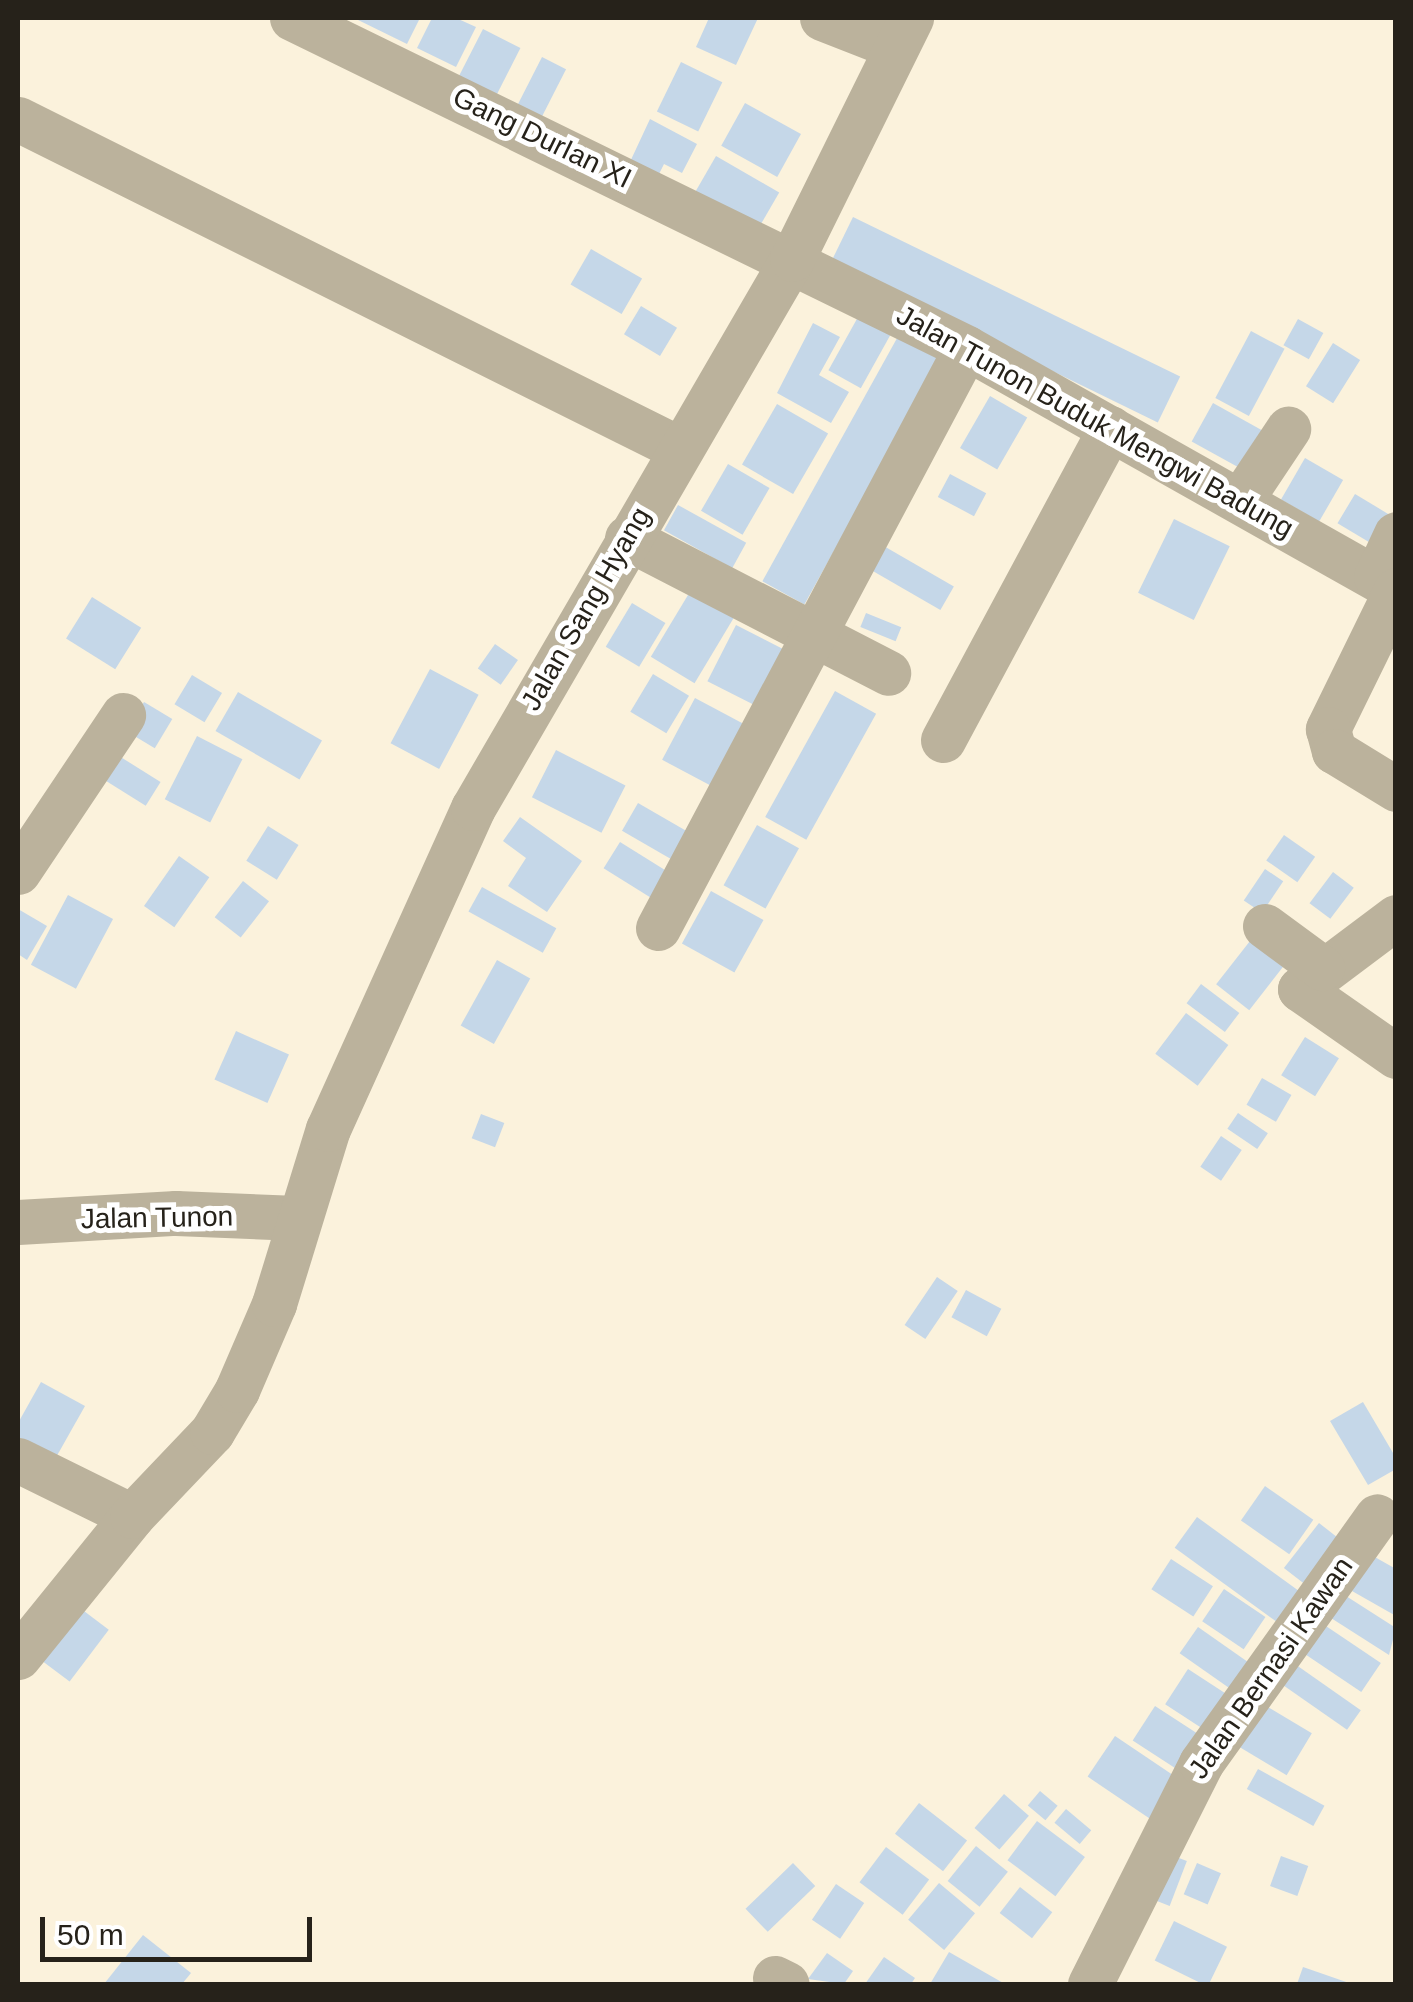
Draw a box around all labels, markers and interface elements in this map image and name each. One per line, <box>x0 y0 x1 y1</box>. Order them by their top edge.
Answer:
street label: Gang DurIan XI <box>447 80 637 196</box>
street label: Jalan Tunon Buduk Mengwi Badung <box>891 299 1299 545</box>
street label: Jalan Sang Hyang <box>514 502 658 716</box>
street label: Jalan Tunon <box>80 1200 234 1236</box>
street label: Jalan Bernasi Kawan <box>1182 1551 1360 1785</box>
scale bar <box>45 1897 318 1959</box>
text: 50 m <box>57 1918 124 1951</box>

